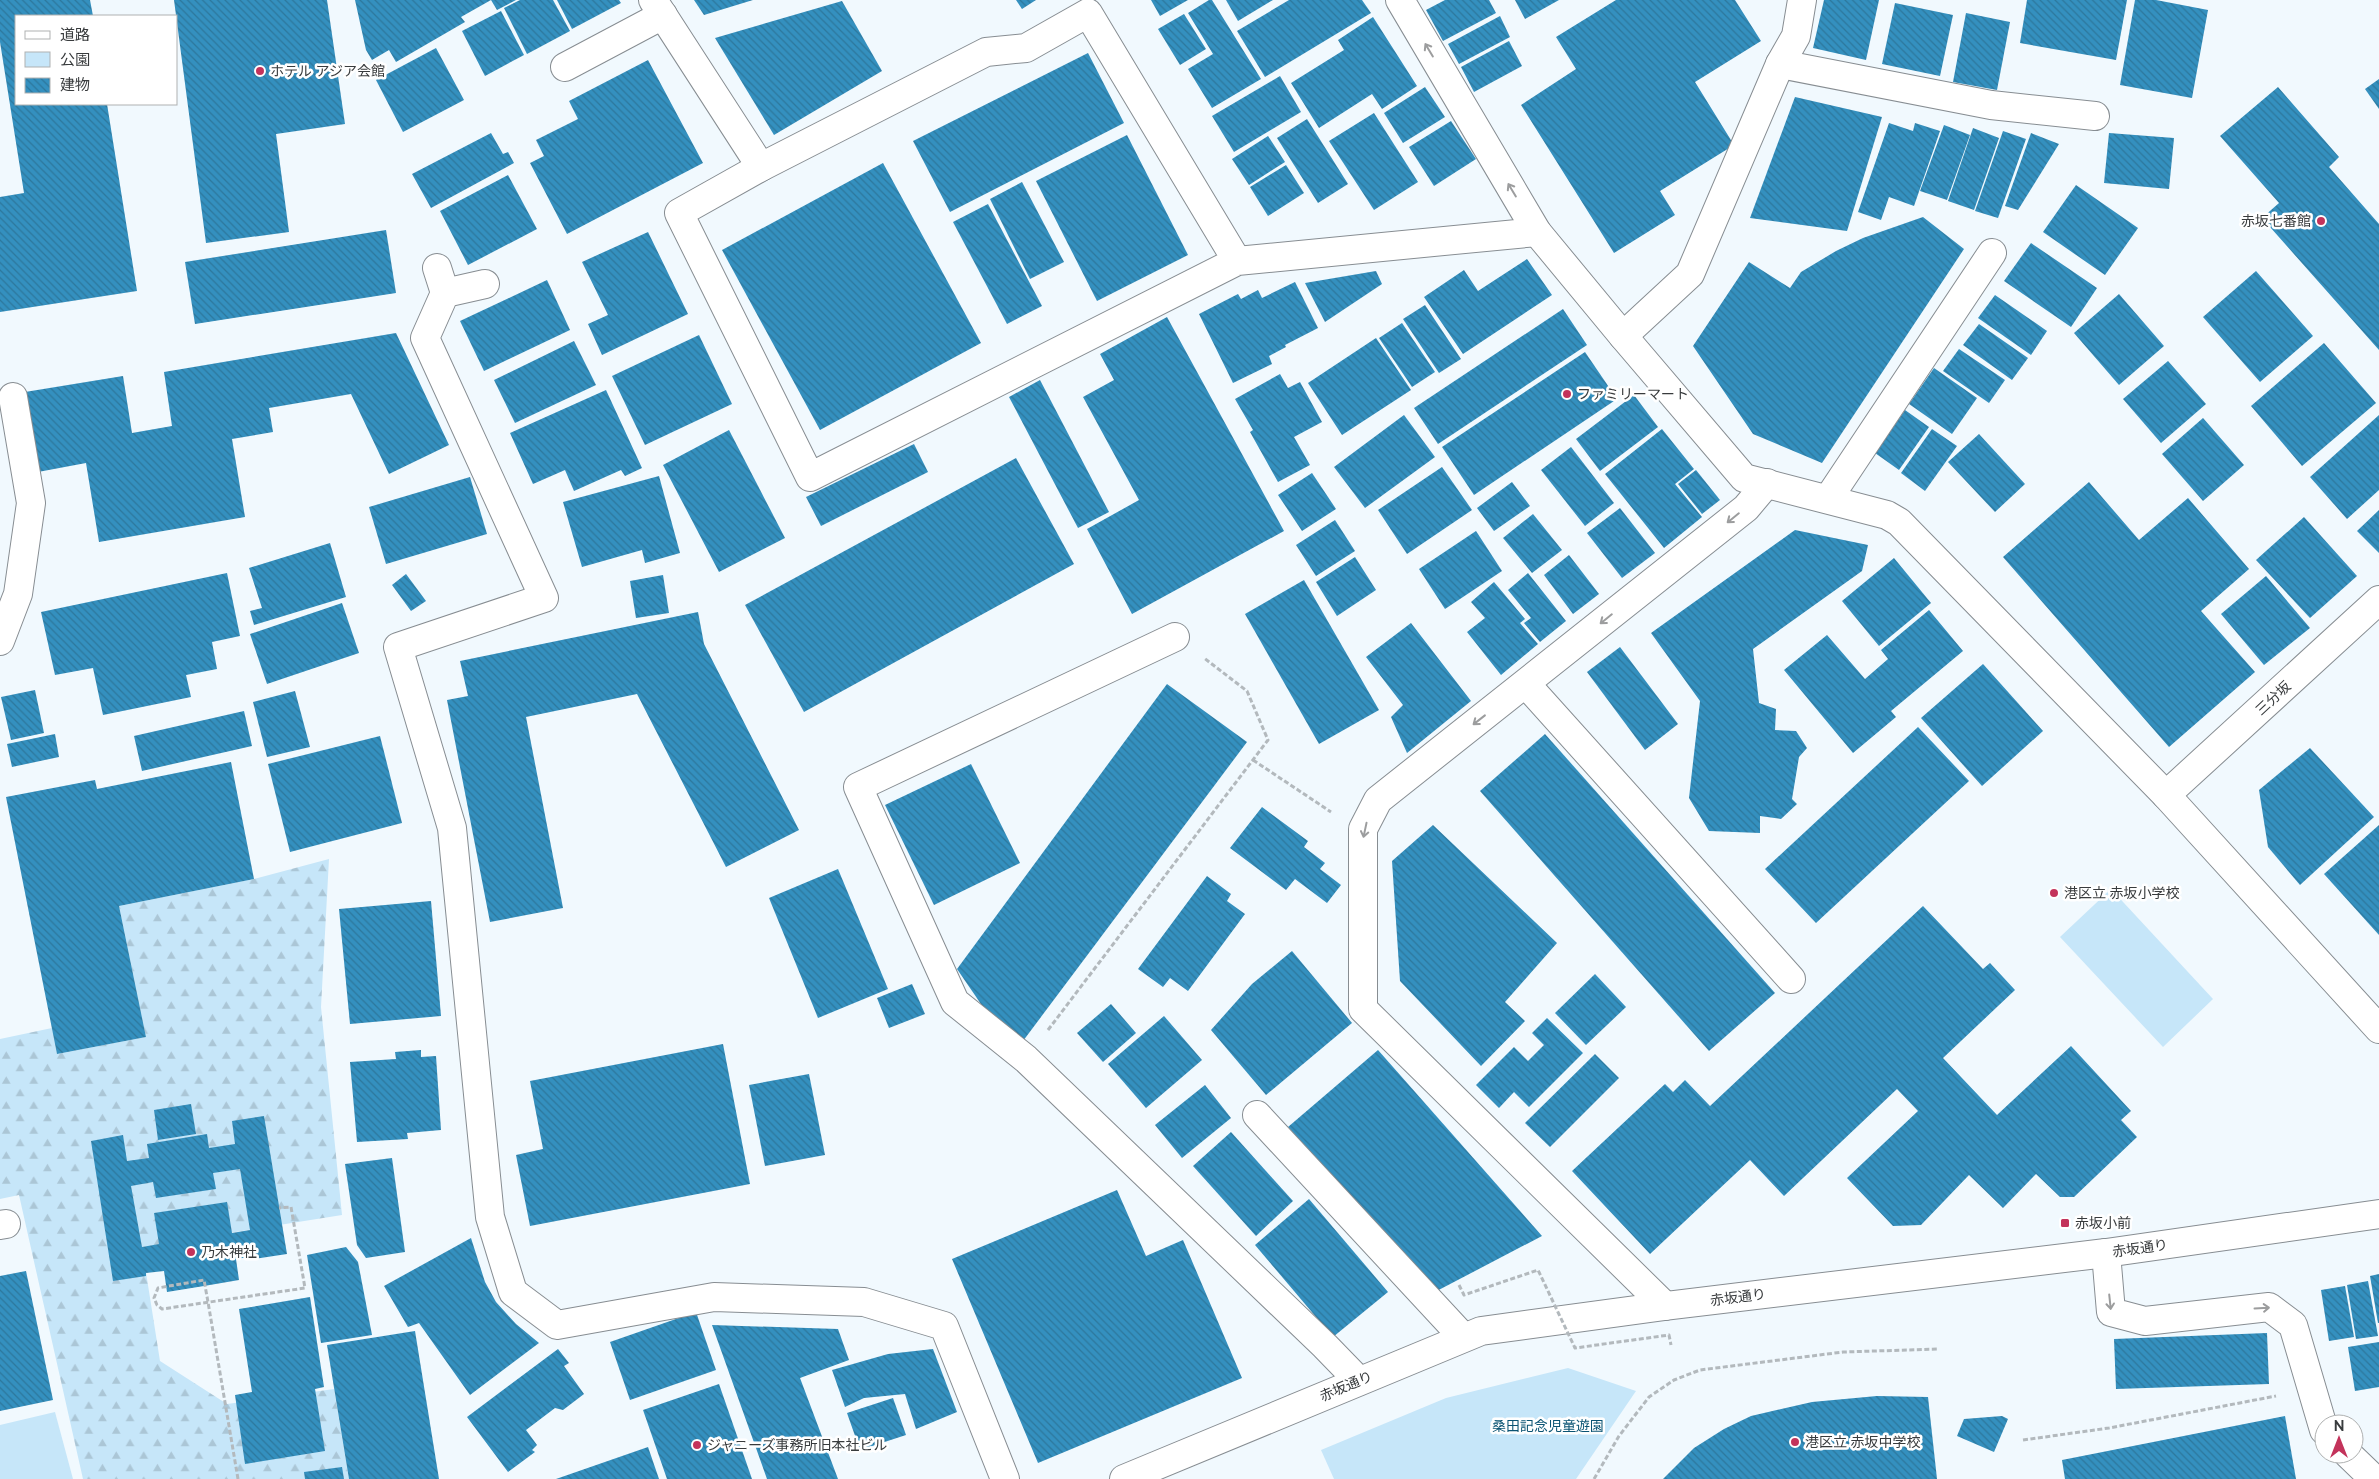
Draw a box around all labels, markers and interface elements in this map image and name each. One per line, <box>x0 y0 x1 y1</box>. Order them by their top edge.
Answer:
legend <box>15 15 178 105</box>
text: 道路 <box>60 26 90 44</box>
one-way arrow <box>1424 44 1434 58</box>
text: 公園 <box>60 51 90 69</box>
place label: ホテル アジア会館 <box>270 63 385 79</box>
marker: ホテル アジア会館 <box>254 65 266 77</box>
text: 建物 <box>60 76 90 94</box>
one-way arrow <box>1507 183 1517 197</box>
place label: 赤坂七番館 <box>2241 213 2311 229</box>
marker: 赤坂七番館 <box>2315 215 2327 227</box>
place label: ファミリーマート <box>1577 386 1689 402</box>
marker: ファミリーマート <box>1561 388 1573 400</box>
one-way arrow <box>1727 512 1740 523</box>
one-way arrow <box>1600 614 1613 625</box>
street label: 三分坂 <box>2252 678 2294 718</box>
one-way arrow <box>1473 715 1486 726</box>
one-way arrow <box>1360 822 1369 838</box>
place label: 港区立 赤坂小学校 <box>2064 885 2180 901</box>
marker: 港区立 赤坂小学校 <box>2048 887 2060 899</box>
place label: 赤坂小前 <box>2075 1215 2131 1231</box>
marker: 赤坂小前 <box>2059 1217 2071 1229</box>
street label: 赤坂通り <box>2111 1236 2169 1260</box>
place label: 乃木神社 <box>201 1244 257 1260</box>
marker: 乃木神社 <box>185 1246 197 1258</box>
street label: 赤坂通り <box>1709 1286 1767 1308</box>
one-way arrow <box>2105 1293 2115 1309</box>
one-way arrow <box>2253 1304 2269 1313</box>
street label: 赤坂通り <box>1317 1368 1375 1404</box>
north arrow <box>2314 1414 2364 1464</box>
park label: 桑田記念児童遊園 <box>1492 1418 1604 1434</box>
text: N <box>2334 1418 2344 1434</box>
place label: 港区立 赤坂中学校 <box>1805 1434 1921 1450</box>
marker: 港区立 赤坂中学校 <box>1789 1436 1801 1448</box>
place label: ジャニーズ事務所旧本社ビル <box>707 1437 888 1453</box>
marker: ジャニーズ事務所旧本社ビル <box>691 1439 703 1451</box>

